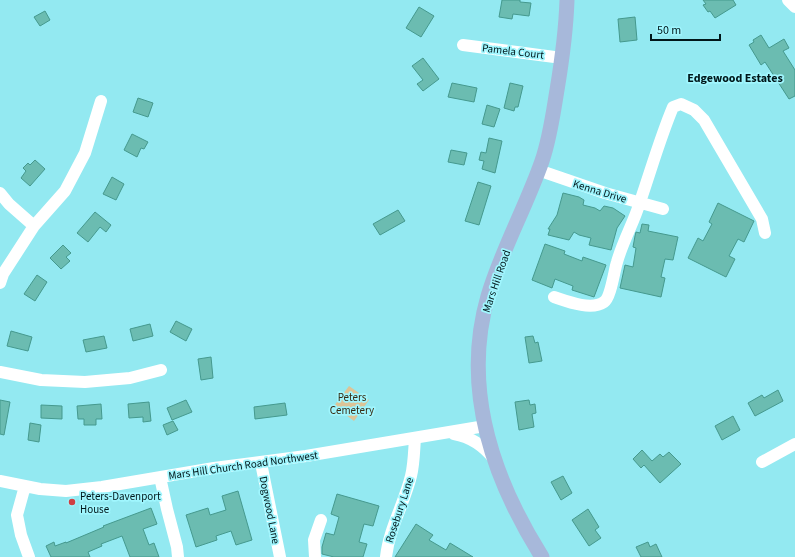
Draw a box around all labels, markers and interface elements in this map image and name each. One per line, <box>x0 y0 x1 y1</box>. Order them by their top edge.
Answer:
scale bar <box>651 16 720 42</box>
text: 50 m <box>657 22 681 39</box>
street label: Pamela Court <box>481 40 545 63</box>
district label: Edgewood Estates <box>687 70 783 87</box>
street label: Kenna Drive <box>571 176 629 207</box>
street label: Mars Hill Road <box>479 248 514 315</box>
park label: Peters Cemetery <box>330 390 374 418</box>
street label: Mars Hill Church Road Northwest <box>167 448 319 483</box>
street label: Dogwood Lane <box>256 475 284 546</box>
street label: Rosebury Lane <box>382 475 417 545</box>
place label: Peters-Davenport House <box>80 489 161 517</box>
marker: Peters-Davenport House <box>67 497 77 507</box>

